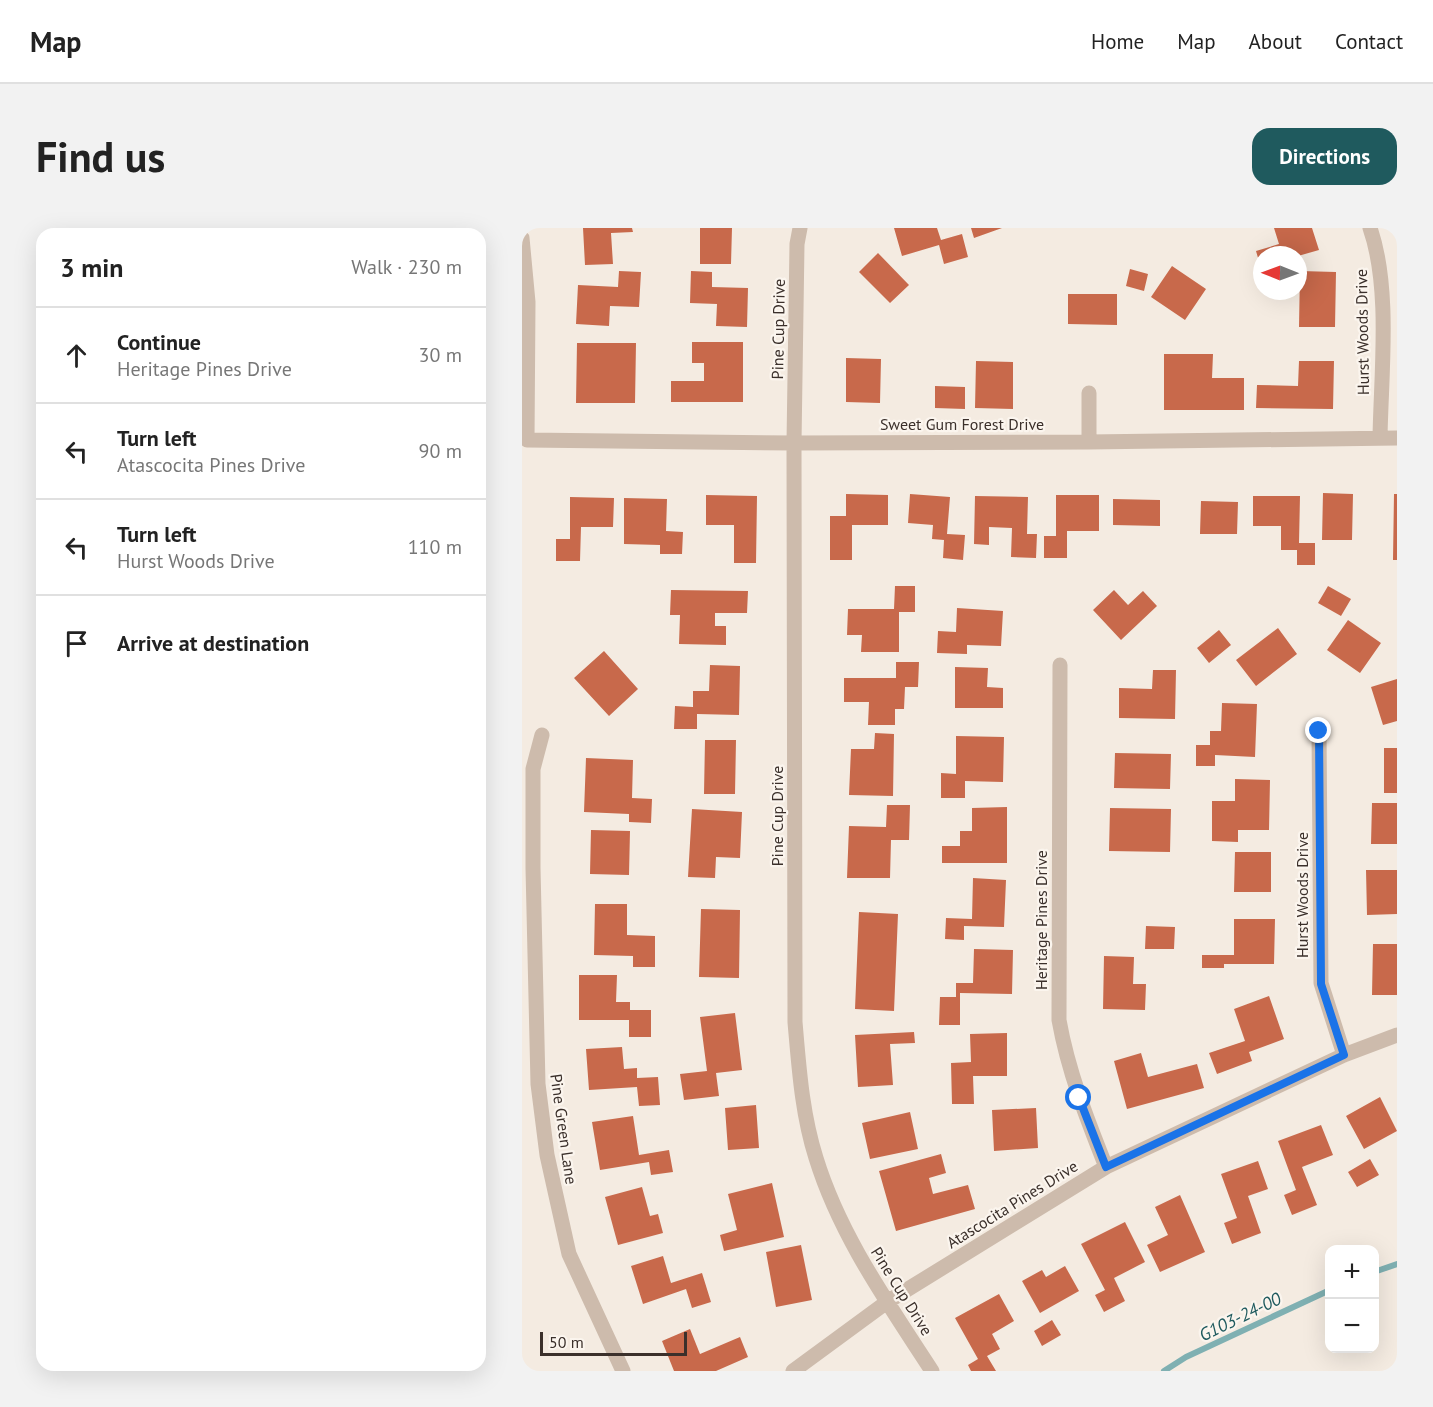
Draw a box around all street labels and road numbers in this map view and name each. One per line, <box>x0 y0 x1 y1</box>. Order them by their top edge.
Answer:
street label: Hurst Woods Drive <box>1351 269 1373 395</box>
street label: Pine Cup Drive <box>767 279 789 379</box>
street label: Sweet Gum Forest Drive <box>880 414 1044 434</box>
street label: Pine Cup Drive <box>767 766 787 866</box>
street label: Hurst Woods Drive <box>1292 832 1312 958</box>
street label: Heritage Pines Drive <box>1031 850 1051 990</box>
street label: Pine Green Lane <box>546 1072 582 1186</box>
street label: Atascocita Pines Drive <box>943 1156 1081 1252</box>
street label: Pine Cup Drive <box>867 1243 937 1339</box>

